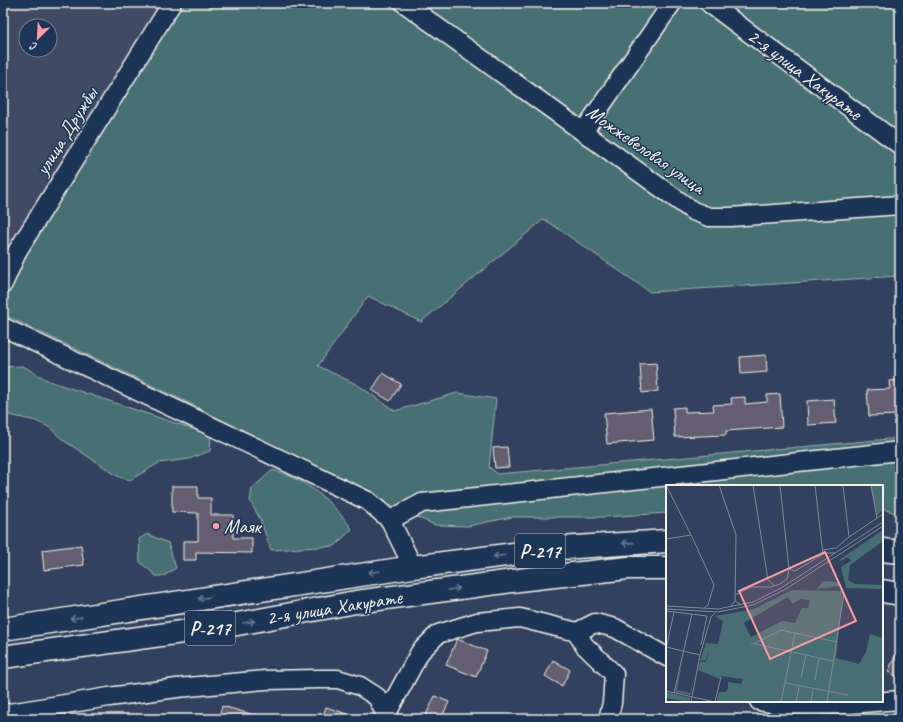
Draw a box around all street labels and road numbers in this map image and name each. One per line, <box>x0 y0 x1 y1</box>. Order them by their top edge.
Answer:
street label: 2-я улица Хакурате <box>743 23 868 126</box>
street label: улица Дружбы <box>29 82 104 181</box>
street label: Можжевеловая улица <box>581 99 711 201</box>
road number: Р-217 <box>515 534 565 568</box>
street label: 2-я улица Хакурате <box>265 584 405 631</box>
road number: Р-217 <box>185 611 235 645</box>

